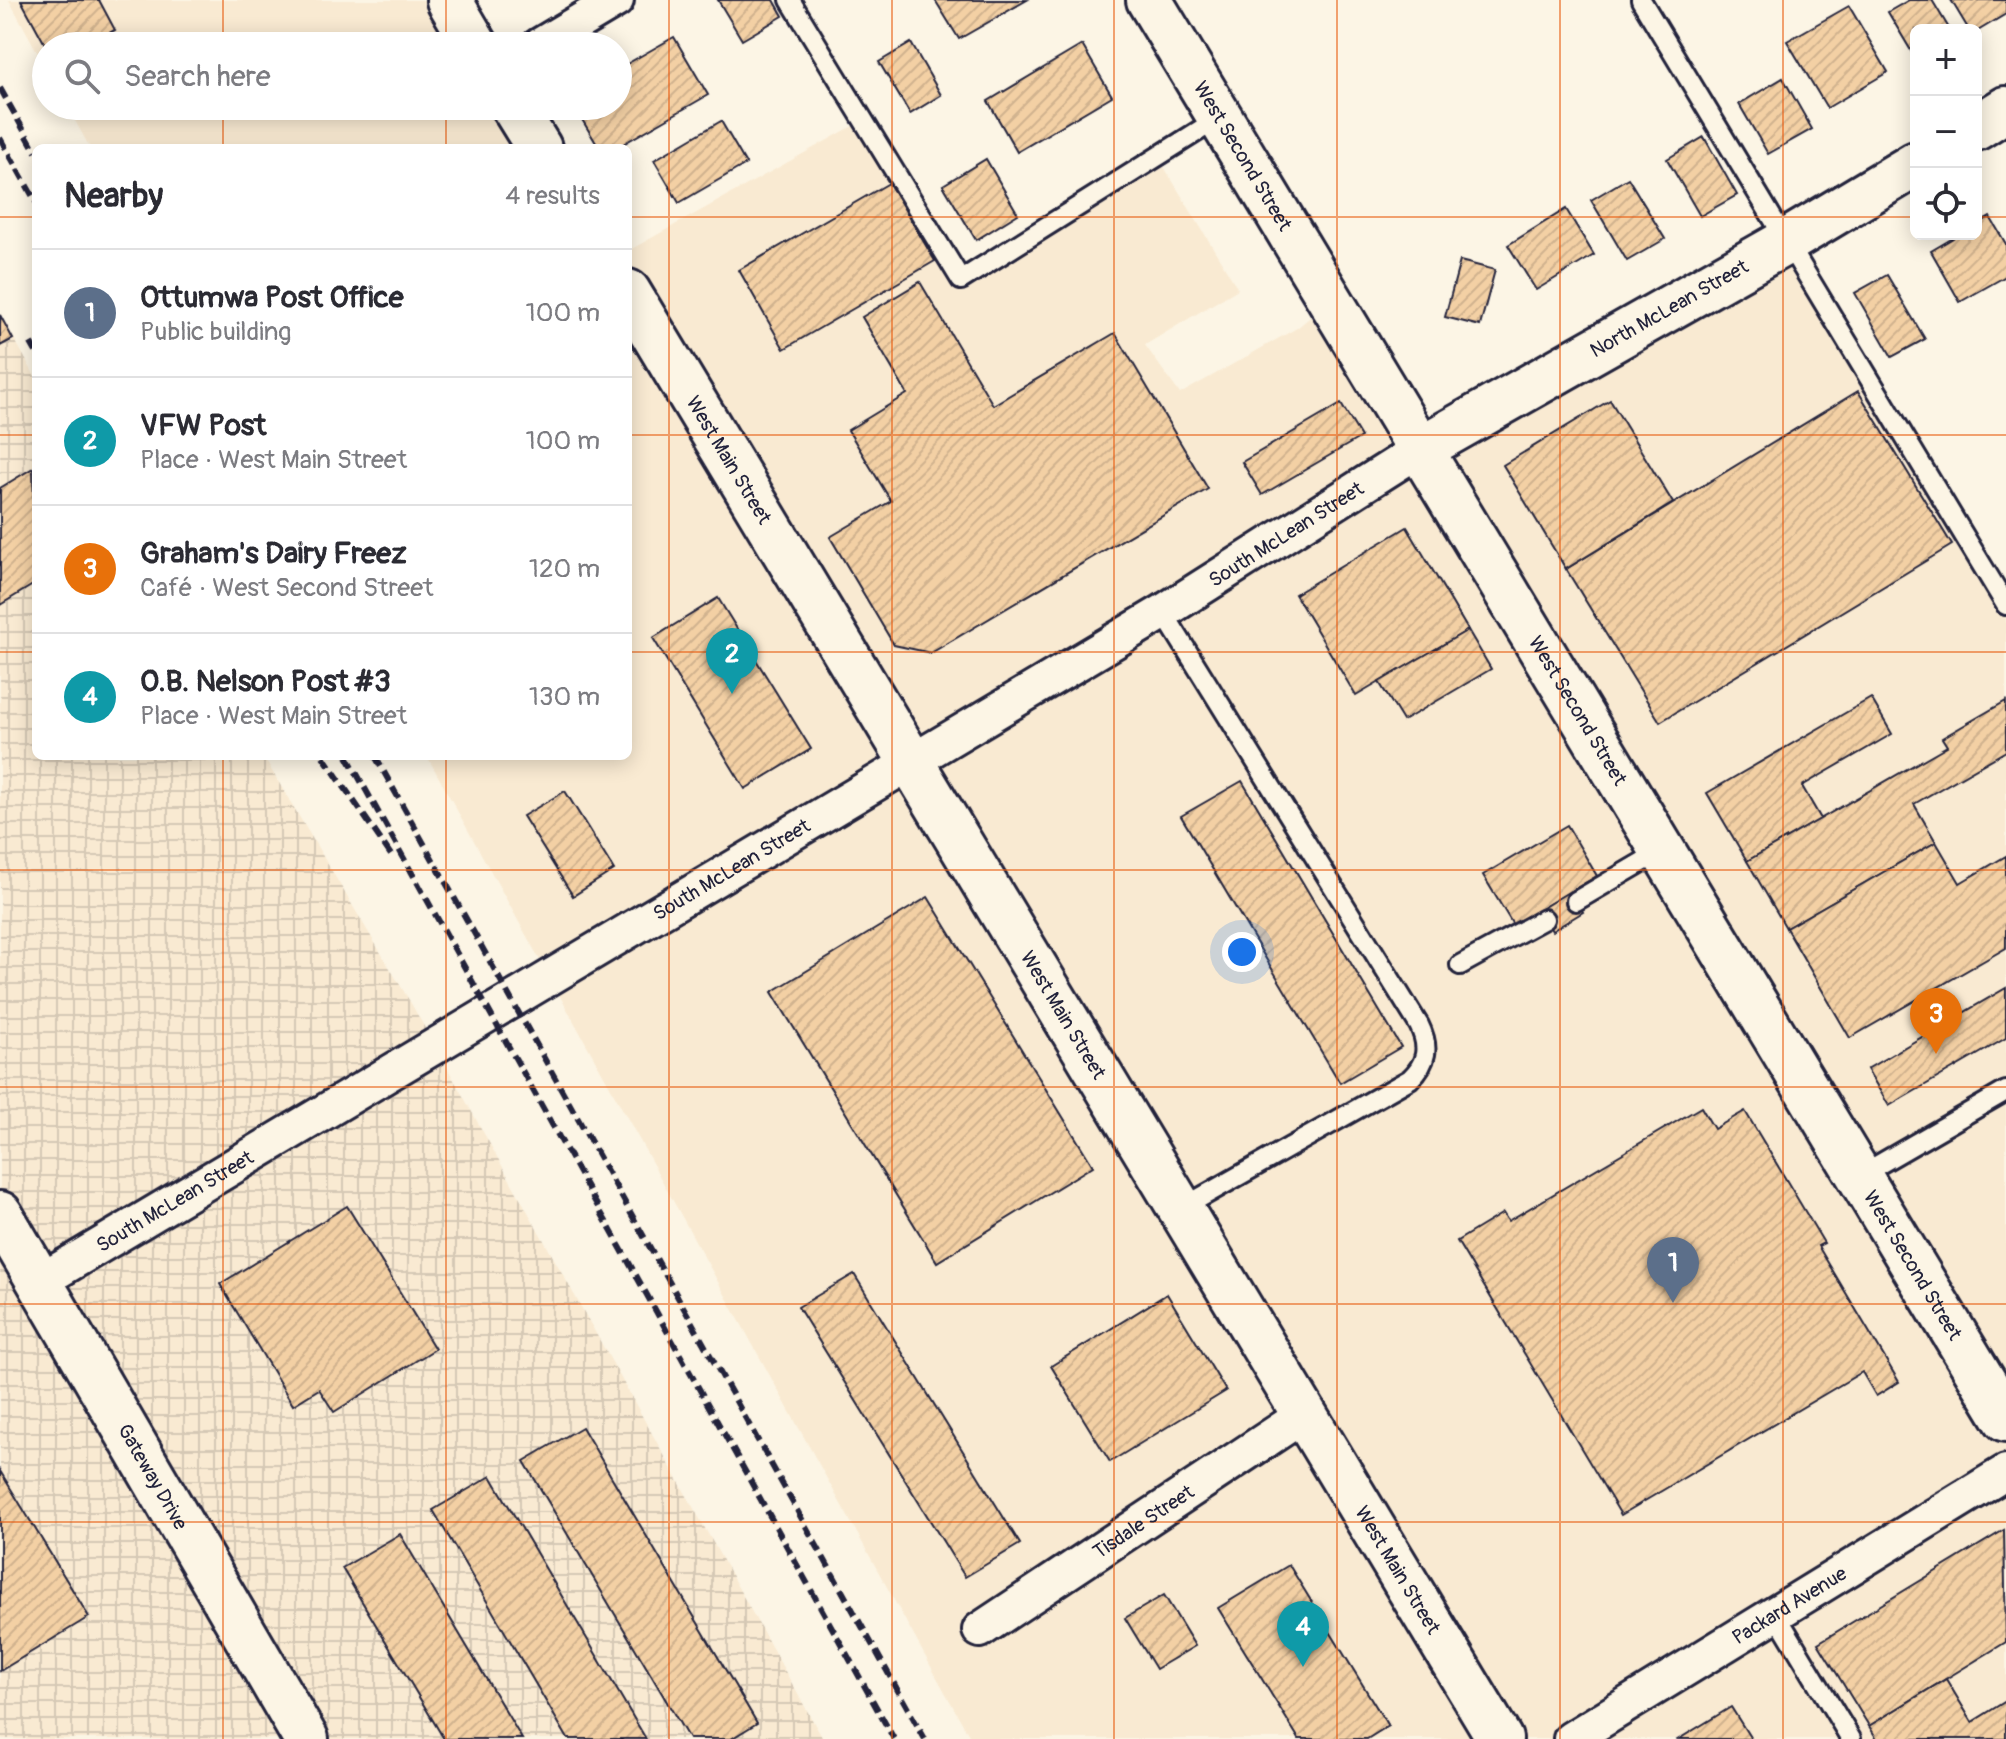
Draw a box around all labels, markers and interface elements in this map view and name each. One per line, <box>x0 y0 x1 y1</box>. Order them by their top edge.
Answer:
map controls <box>1910 24 1982 240</box>
button: + <box>1910 24 1982 96</box>
search box <box>32 32 632 120</box>
icon: search <box>60 54 104 98</box>
text: Search here <box>124 58 271 95</box>
street label: West Second Street <box>1188 76 1298 236</box>
button: − <box>1910 96 1982 168</box>
button: locate <box>1910 168 1982 240</box>
text: Nearby <box>64 175 163 218</box>
text: 4 results <box>505 180 600 212</box>
street label: North McLean Street <box>1585 253 1753 363</box>
text: Ottumwa Post Office <box>140 279 404 316</box>
text: 1 <box>85 297 95 329</box>
text: 100 m <box>526 297 600 329</box>
text: Public building <box>140 316 291 348</box>
street label: West Main Street <box>681 391 778 529</box>
text: VFW Post <box>140 407 266 444</box>
text: 2 <box>83 425 97 457</box>
text: 100 m <box>526 425 600 457</box>
text: Place · West Main Street <box>140 444 407 476</box>
street label: South McLean Street <box>1204 475 1369 592</box>
text: Graham's Dairy Freez <box>140 535 407 572</box>
text: 3 <box>83 553 97 585</box>
text: 120 m <box>529 553 600 585</box>
text: Café · West Second Street <box>140 572 433 604</box>
pin: 2 <box>706 628 758 694</box>
street label: West Second Street <box>1523 631 1633 791</box>
text: O.B. Nelson Post #3 <box>140 663 391 700</box>
text: 4 <box>82 681 98 713</box>
text: 130 m <box>529 681 600 713</box>
text: Place · West Main Street <box>140 700 407 732</box>
street label: South McLean Street <box>648 812 815 926</box>
your location <box>1222 932 1262 972</box>
street label: West Main Street <box>1015 946 1112 1084</box>
pin: 3 <box>1910 988 1962 1054</box>
street label: South McLean Street <box>92 1144 259 1258</box>
street label: West Second Street <box>1858 1186 1968 1345</box>
pin: 1 <box>1647 1237 1699 1303</box>
street label: Gateway Drive <box>112 1419 194 1534</box>
street label: Tisdale Street <box>1088 1478 1199 1564</box>
street label: West Main Street <box>1350 1501 1447 1639</box>
street label: Packard Avenue <box>1727 1560 1851 1650</box>
pin: 4 <box>1277 1601 1329 1667</box>

